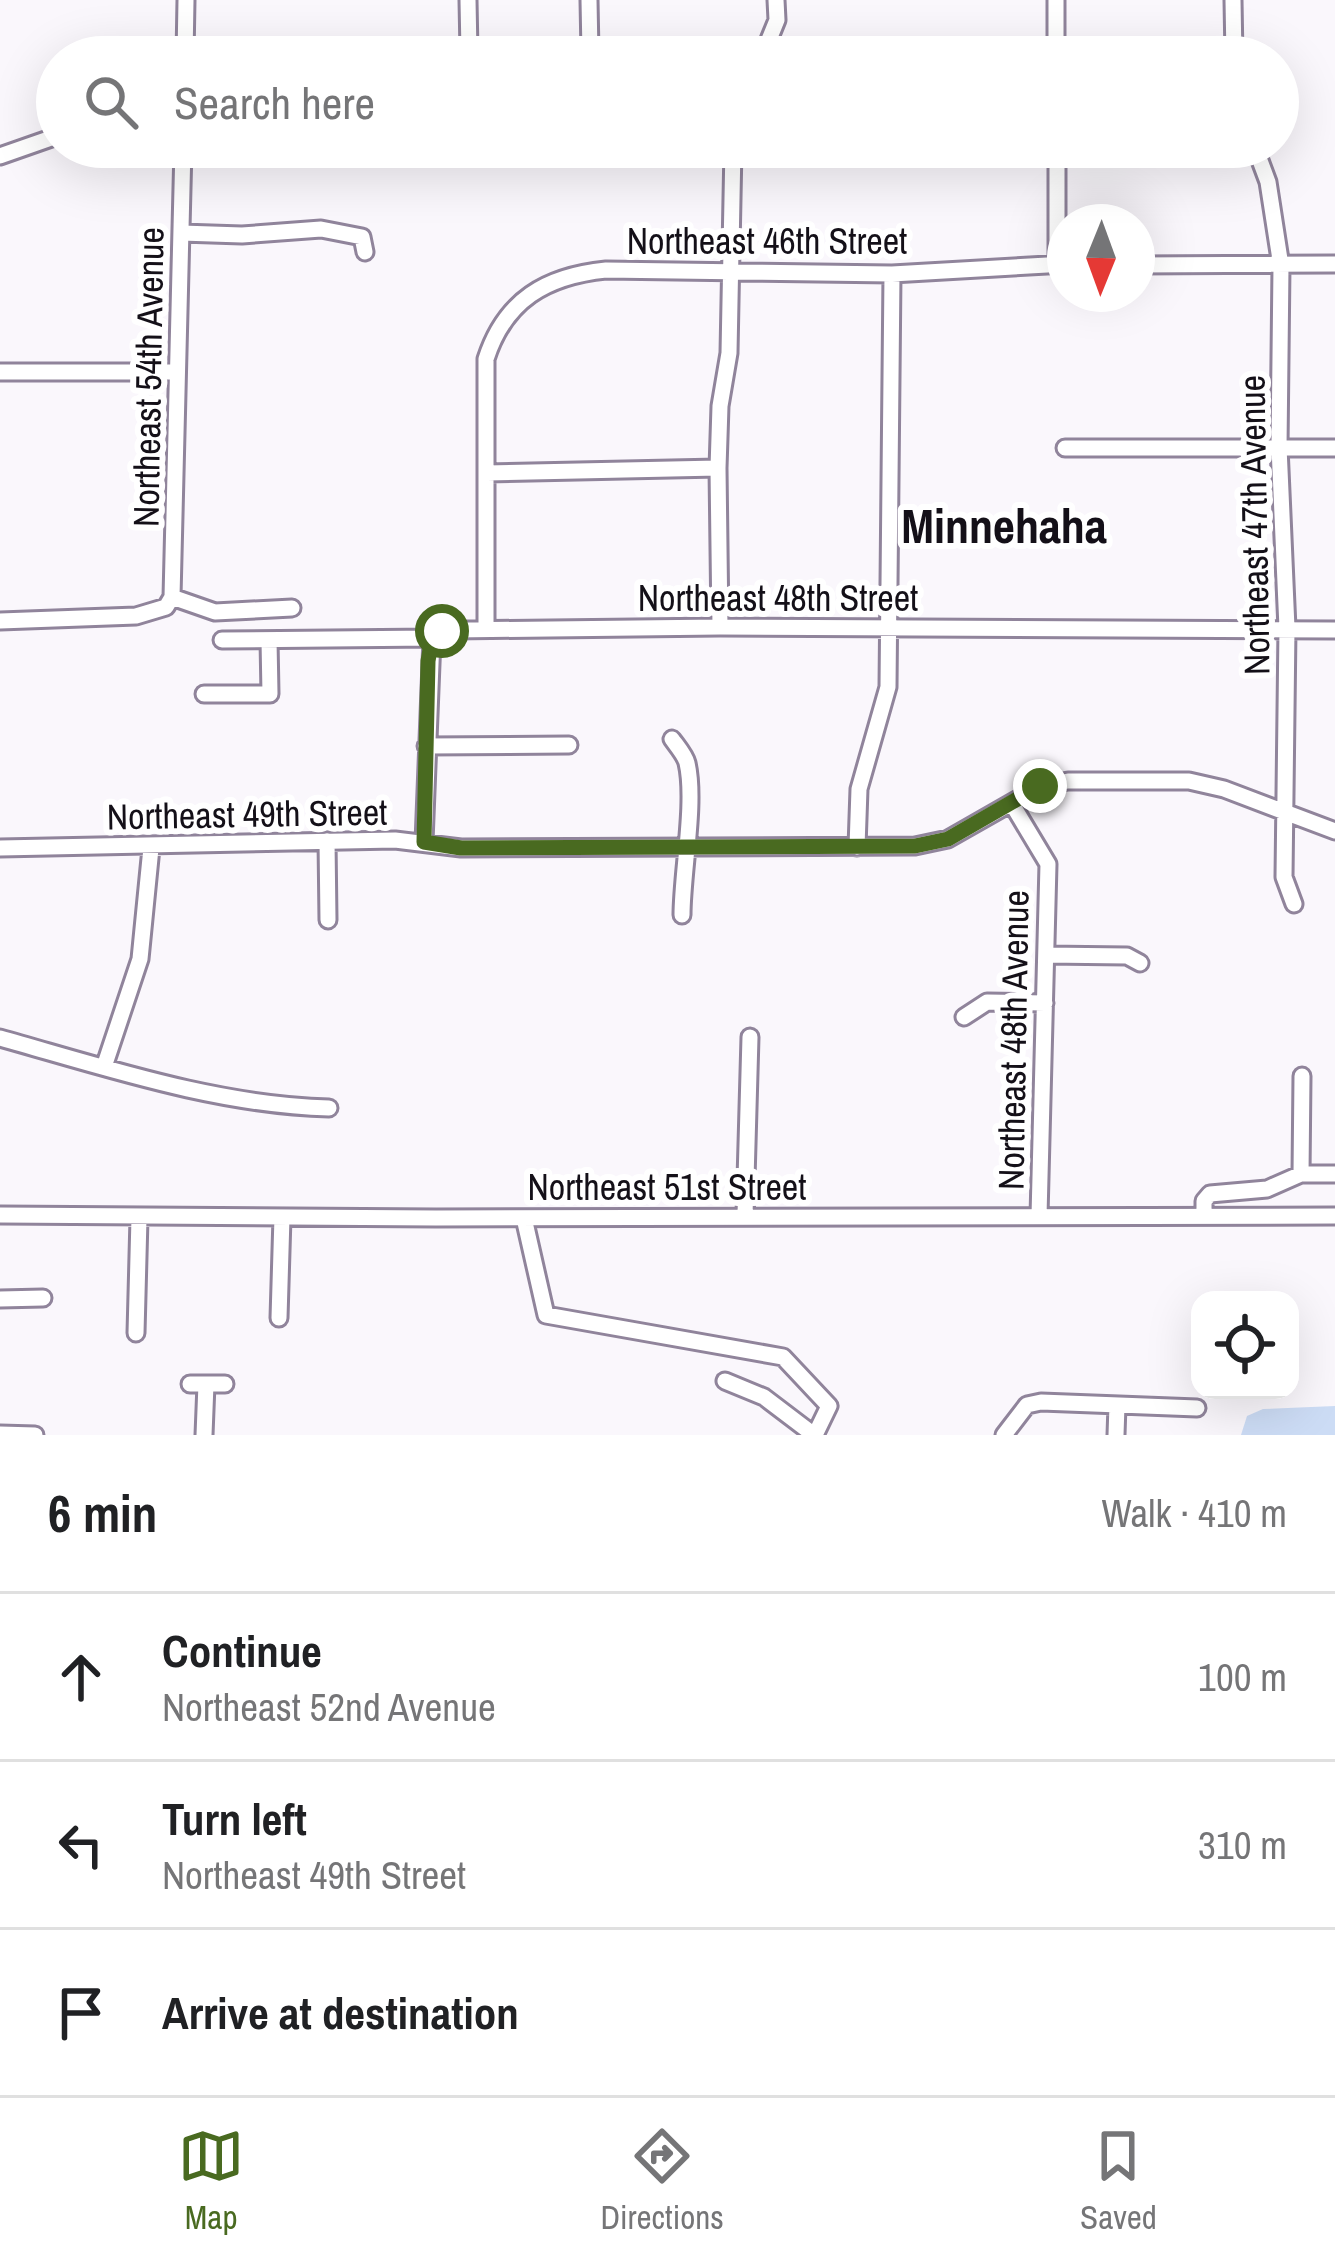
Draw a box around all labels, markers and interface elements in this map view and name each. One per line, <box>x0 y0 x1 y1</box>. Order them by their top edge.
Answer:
search box <box>36 36 1299 168</box>
icon: search <box>78 69 144 135</box>
text: Search here <box>174 72 375 133</box>
north arrow <box>1047 204 1155 312</box>
street label: Northeast 46th Street <box>627 217 907 265</box>
street label: Northeast 54th Avenue <box>121 227 175 527</box>
street label: Northeast 47th Avenue <box>1227 375 1281 675</box>
district label: Minnehaha <box>901 493 1107 558</box>
street label: Northeast 48th Street <box>638 574 918 622</box>
route start <box>415 604 469 658</box>
route end <box>1013 759 1067 813</box>
street label: Northeast 49th Street <box>106 788 388 840</box>
street label: Northeast 48th Avenue <box>986 890 1040 1190</box>
street label: Northeast 51st Street <box>528 1163 806 1211</box>
map controls <box>1191 1291 1299 1399</box>
button: locate <box>1191 1291 1299 1399</box>
text: 6 min <box>48 1479 157 1548</box>
text: Walk · 410 m <box>1102 1487 1287 1539</box>
text: Continue <box>162 1620 322 1681</box>
icon: ahead <box>48 1644 114 1710</box>
text: 100 m <box>1198 1651 1287 1703</box>
text: Northeast 52nd Avenue <box>162 1681 496 1733</box>
text: Turn left <box>162 1788 307 1849</box>
icon: left <box>48 1812 114 1878</box>
text: 310 m <box>1198 1819 1287 1871</box>
text: Northeast 49th Street <box>162 1849 466 1901</box>
icon: arrive <box>48 1980 114 2046</box>
text: Arrive at destination <box>162 1982 519 2043</box>
tab: Map <box>178 2123 244 2239</box>
tab: Directions <box>600 2123 724 2239</box>
tab: Saved <box>1080 2123 1157 2239</box>

